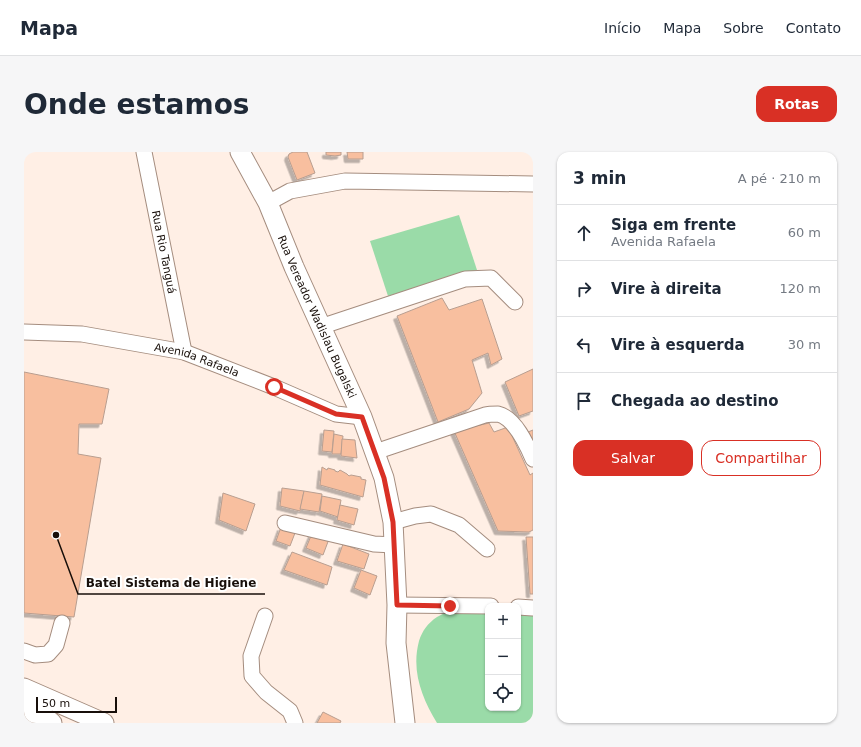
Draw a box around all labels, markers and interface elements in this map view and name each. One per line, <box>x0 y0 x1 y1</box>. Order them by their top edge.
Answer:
text: Mapa <box>20 17 78 39</box>
text: Início <box>604 20 641 36</box>
text: Mapa <box>663 20 701 36</box>
text: Sobre <box>723 20 764 36</box>
text: Contato <box>786 20 841 36</box>
button: Rotas <box>756 86 837 122</box>
text: Onde estamos <box>24 88 250 121</box>
text: 3 min <box>573 168 626 188</box>
text: A pé · 210 m <box>738 171 821 186</box>
street label: Rua Rio Tanguá <box>149 209 178 295</box>
text: Siga em frente <box>611 216 736 234</box>
icon: ahead <box>573 222 595 244</box>
text: 60 m <box>788 225 821 240</box>
street label: Rua Vereador Wadislau Bugalski <box>275 234 359 400</box>
text: Avenida Rafaela <box>611 234 716 249</box>
icon: right <box>573 278 595 300</box>
text: Vire à direita <box>611 280 722 298</box>
text: 120 m <box>779 281 821 296</box>
icon: left <box>573 334 595 356</box>
text: Vire à esquerda <box>611 336 745 354</box>
text: 30 m <box>788 337 821 352</box>
street label: Avenida Rafaela <box>153 341 241 380</box>
route start <box>265 378 283 396</box>
icon: arrive <box>573 390 595 412</box>
text: Chegada ao destino <box>611 392 779 410</box>
button: Salvar <box>573 440 693 476</box>
button: Compartilhar <box>701 440 821 476</box>
callout: Batel Sistema de Higiene <box>78 570 265 594</box>
text: Batel Sistema de Higiene <box>86 576 256 590</box>
route end <box>441 597 459 615</box>
map controls <box>485 603 521 711</box>
button: + <box>485 603 521 639</box>
button: − <box>485 639 521 675</box>
button: locate <box>485 675 521 711</box>
scale bar <box>36 695 117 714</box>
text: 50 m <box>42 697 70 710</box>

